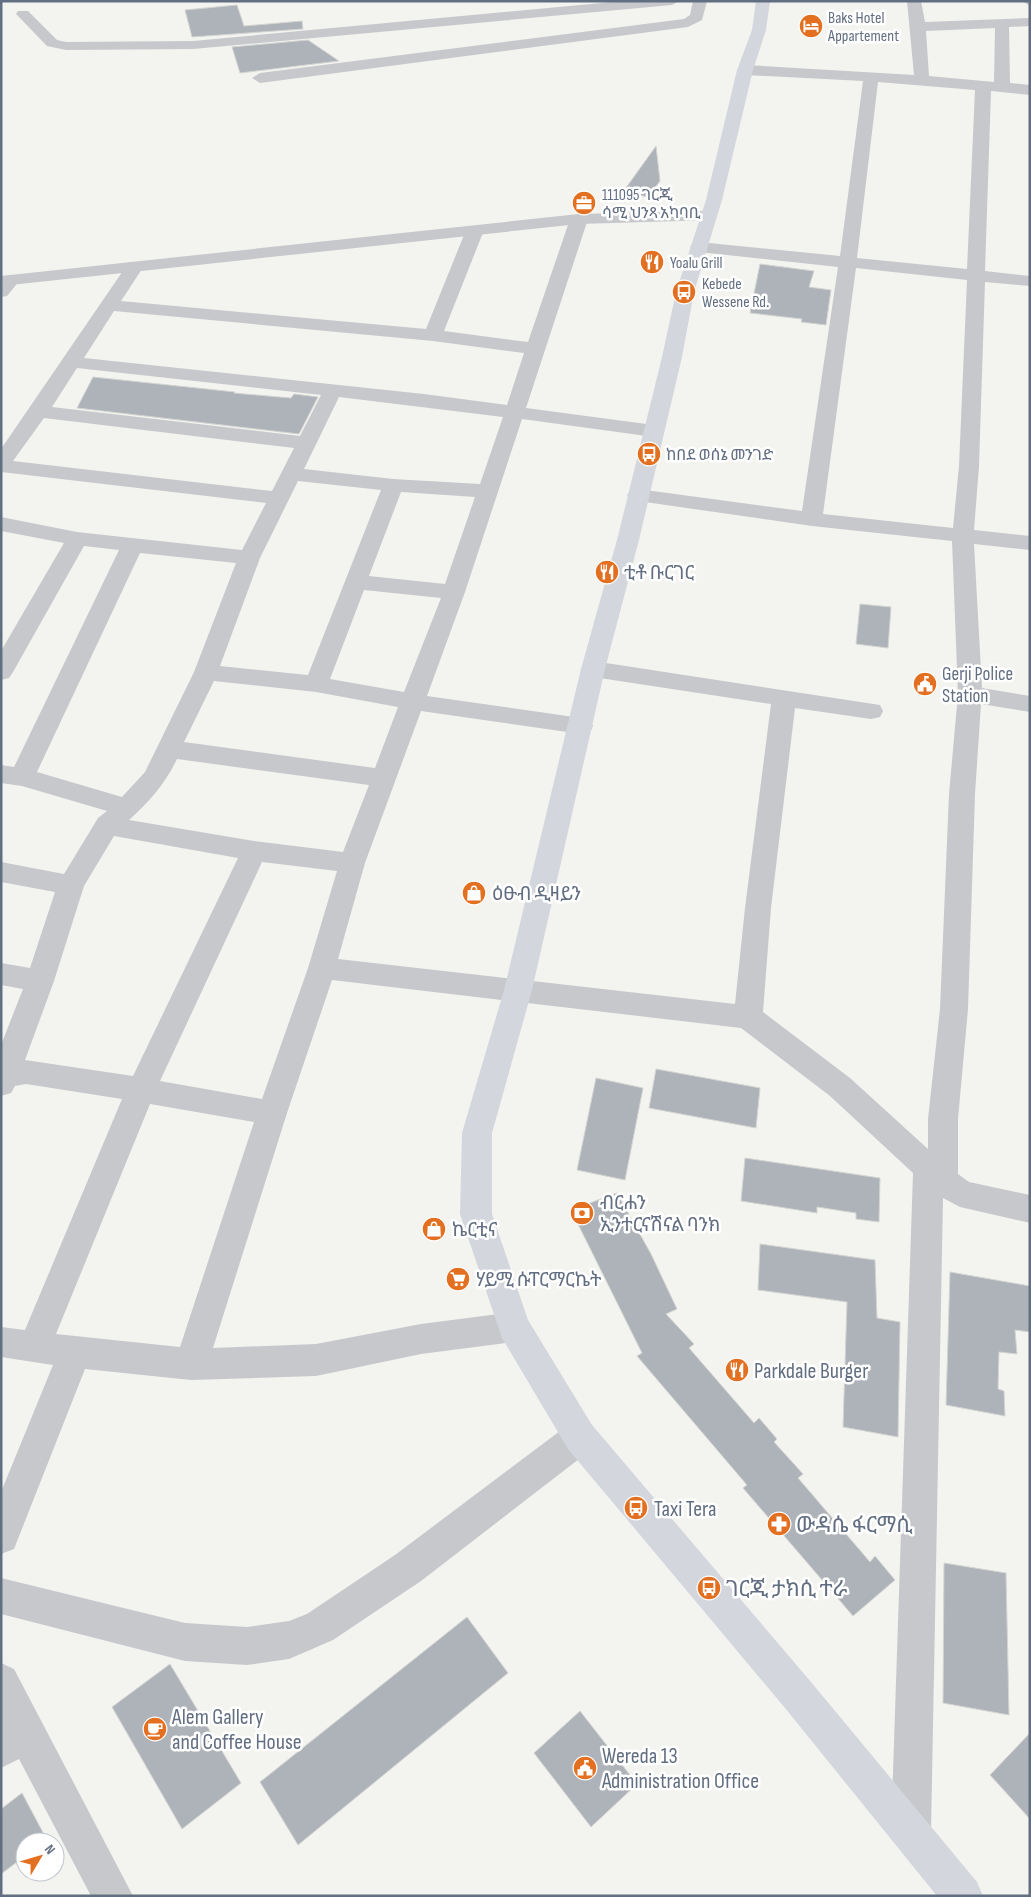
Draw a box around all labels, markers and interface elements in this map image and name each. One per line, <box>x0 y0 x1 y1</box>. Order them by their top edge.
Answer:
place label: Baks Hotel Appartement <box>827 9 899 46</box>
hotel icon: Baks Hotel Appartement <box>798 13 824 39</box>
place label: 111095 ገርጂ ሳሚ ህንጻ አካባቢ <box>602 186 701 223</box>
office icon: 111095 ገርጂ ሳሚ ህንጻ አካባቢ <box>571 190 597 216</box>
restaurant icon: Yoalu Grill <box>639 249 665 275</box>
place label: Yoalu Grill <box>670 254 722 273</box>
place label: Kebede Wessene Rd. <box>702 275 769 312</box>
bus stop icon: Kebede Wessene Rd. <box>671 279 697 305</box>
bus stop icon: ከበደ ወሰኔ መንገድ <box>636 441 662 467</box>
place label: ከበደ ወሰኔ መንገድ <box>666 446 774 465</box>
restaurant icon: ቲቶ ቡርገር <box>594 559 620 585</box>
place label: ቲቶ ቡርገር <box>624 562 694 585</box>
place label: Gerji Police Station <box>942 663 1013 708</box>
public building icon: Gerji Police Station <box>912 671 938 697</box>
shop icon: ዕፁብ ዲዛይን <box>461 880 487 906</box>
place label: ዕፁብ ዲዛይን <box>492 883 581 906</box>
place label: ብርሐን ኢንተርናሽናል ባንክ <box>600 1192 720 1237</box>
bank icon: ብርሐን ኢንተርናሽናል ባንክ <box>569 1200 595 1226</box>
shop icon: ኬርቲና <box>421 1216 447 1242</box>
place label: ኬርቲና <box>452 1219 498 1242</box>
supermarket icon: ሃይሚ ሱፐርማርኬት <box>445 1266 471 1292</box>
place label: ሃይሚ ሱፐርማርኬት <box>476 1269 602 1292</box>
restaurant icon: Parkdale Burger <box>724 1357 750 1383</box>
place label: Parkdale Burger <box>754 1358 868 1385</box>
bus stop icon: Taxi Tera <box>623 1495 649 1521</box>
place label: Taxi Tera <box>654 1496 717 1523</box>
pharmacy icon: ውዳሴ ፋርማሲ <box>766 1511 792 1537</box>
place label: ውዳሴ ፋርማሲ <box>796 1512 913 1539</box>
bus stop icon: ገርጂ ታክሲ ተራ <box>696 1575 722 1601</box>
place label: ገርጂ ታክሲ ተራ <box>726 1576 848 1603</box>
place label: Alem Gallery and Coffee House <box>171 1704 302 1756</box>
cafe icon: Alem Gallery and Coffee House <box>142 1716 168 1742</box>
place label: Wereda 13 Administration Office <box>601 1743 759 1795</box>
public building icon: Wereda 13 Administration Office <box>572 1755 598 1781</box>
north arrow <box>15 1832 65 1882</box>
text: N <box>41 1841 59 1857</box>

